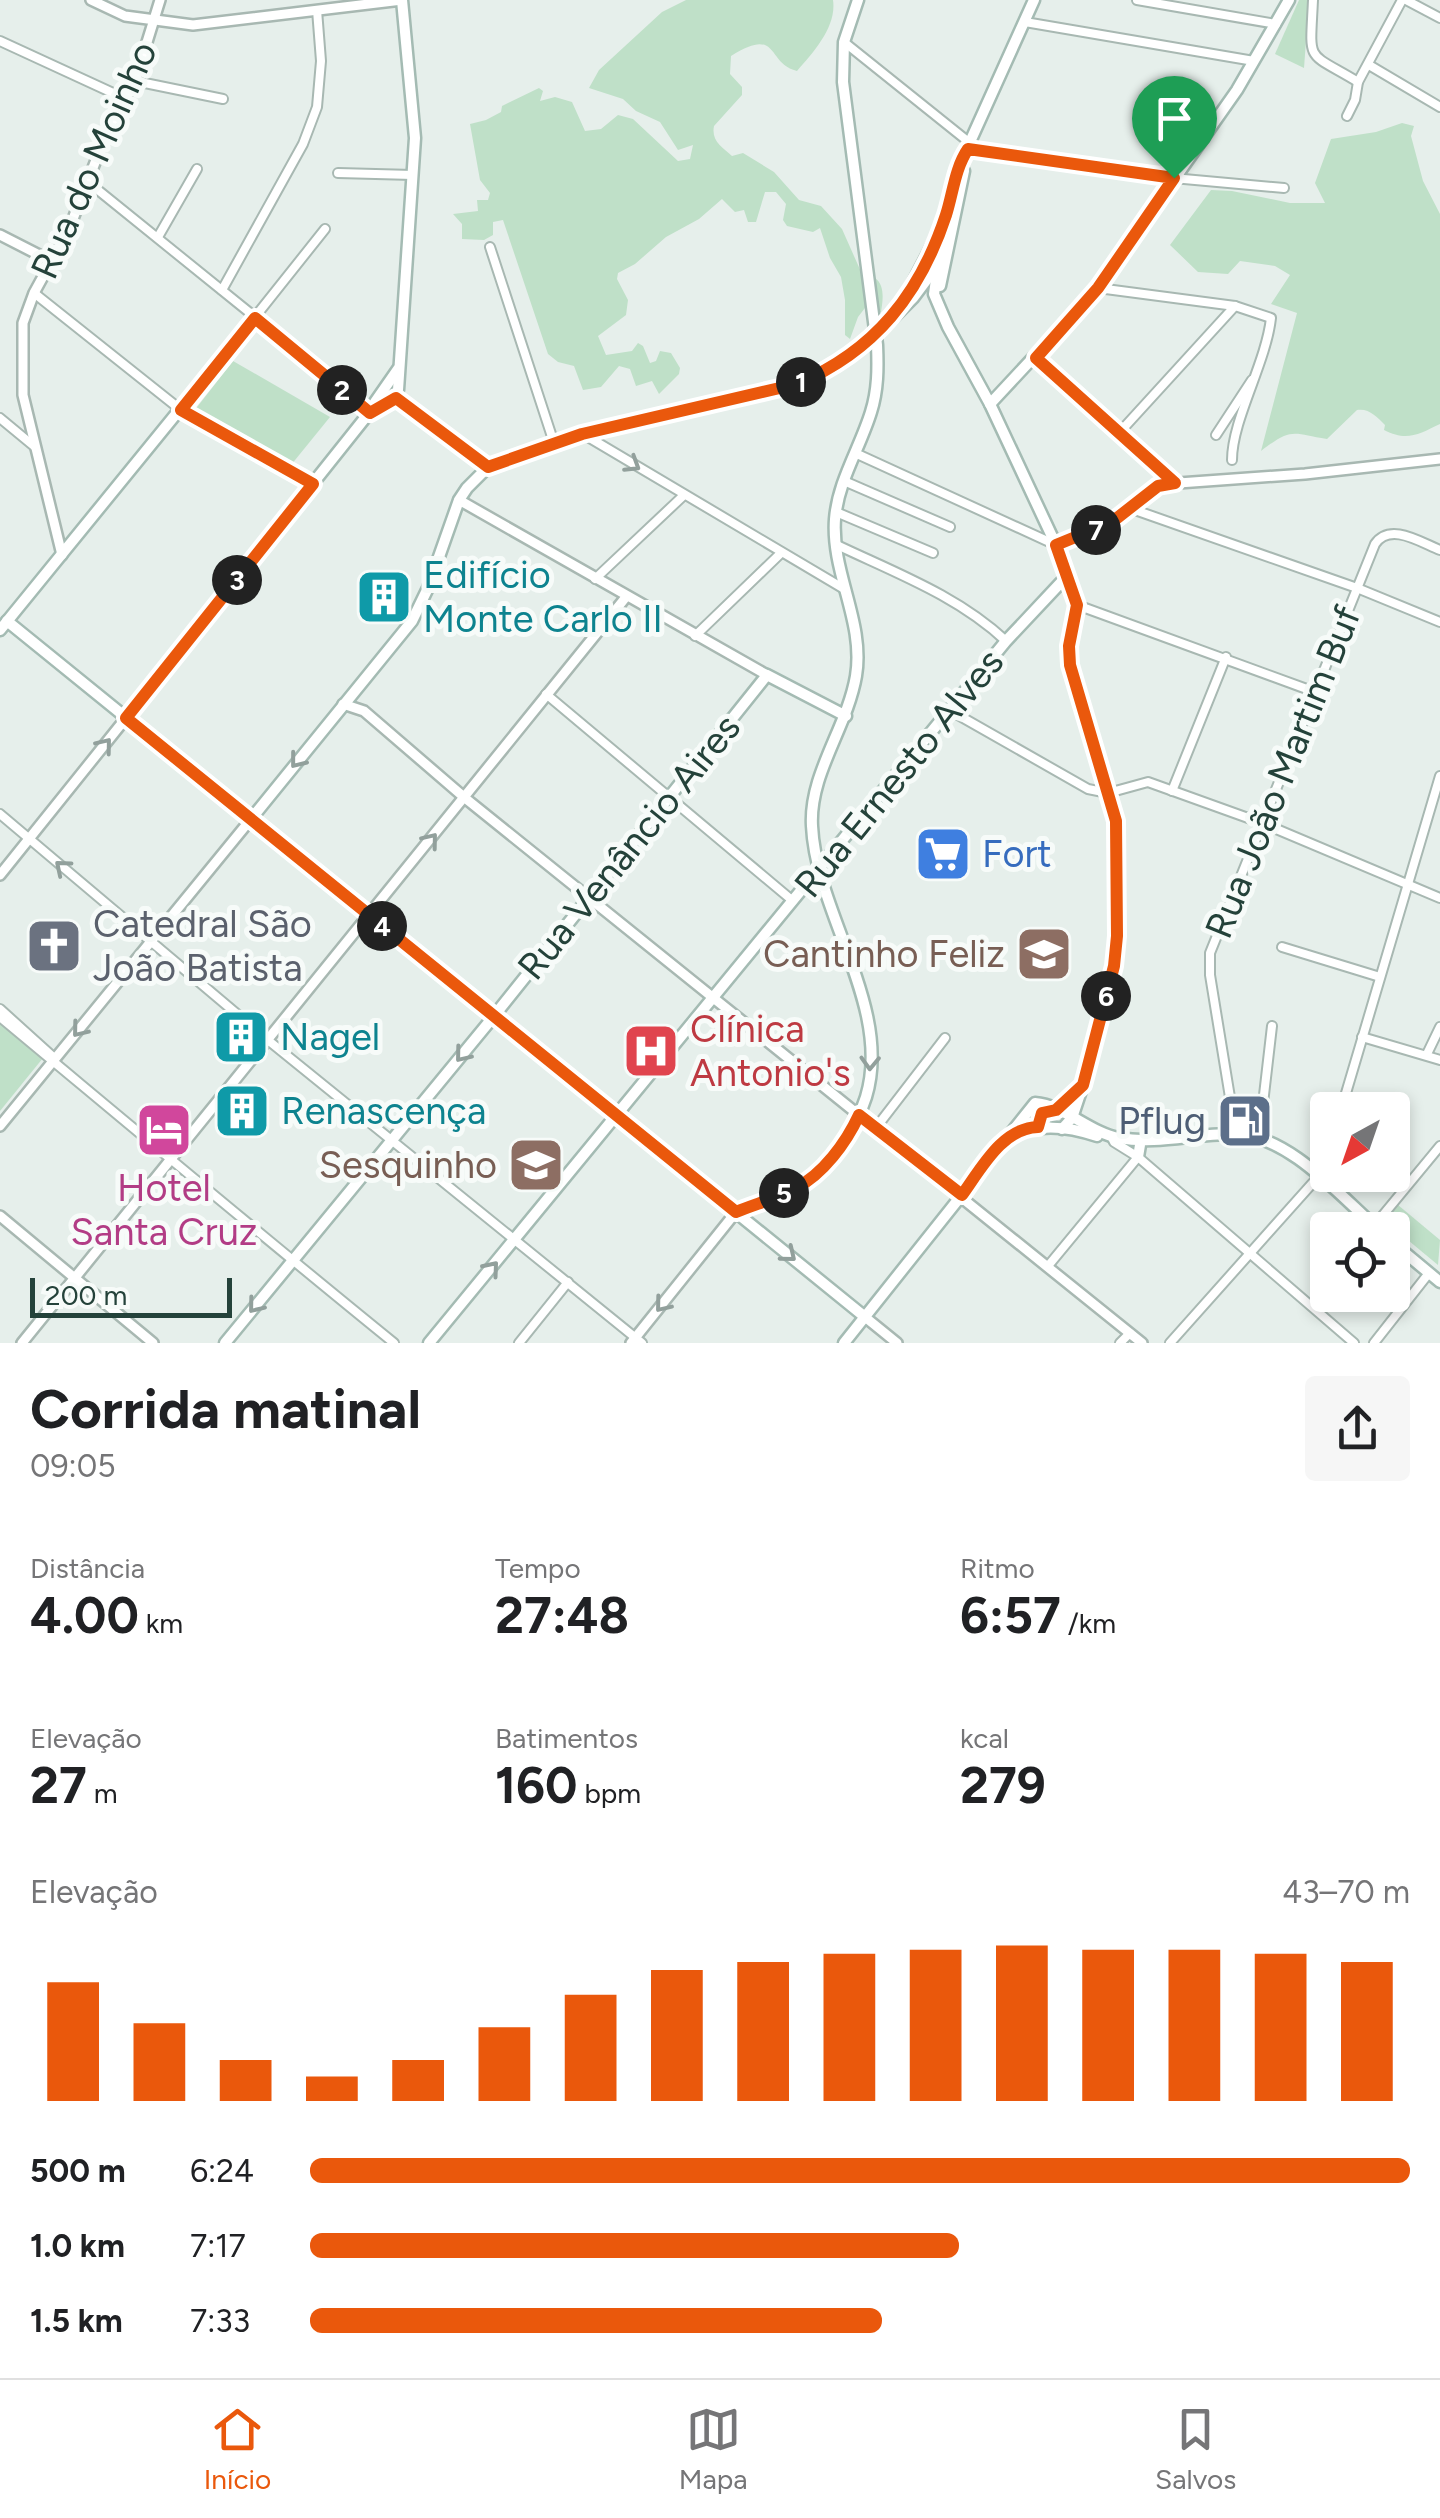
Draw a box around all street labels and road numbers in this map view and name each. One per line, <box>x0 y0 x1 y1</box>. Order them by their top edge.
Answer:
street label: Rua do Moinho <box>21 34 167 286</box>
street label: Rua João Martim Buf <box>1195 599 1371 945</box>
street label: Rua Ernesto Alves <box>785 639 1013 907</box>
street label: Rua Venâncio Aires <box>508 705 750 989</box>

